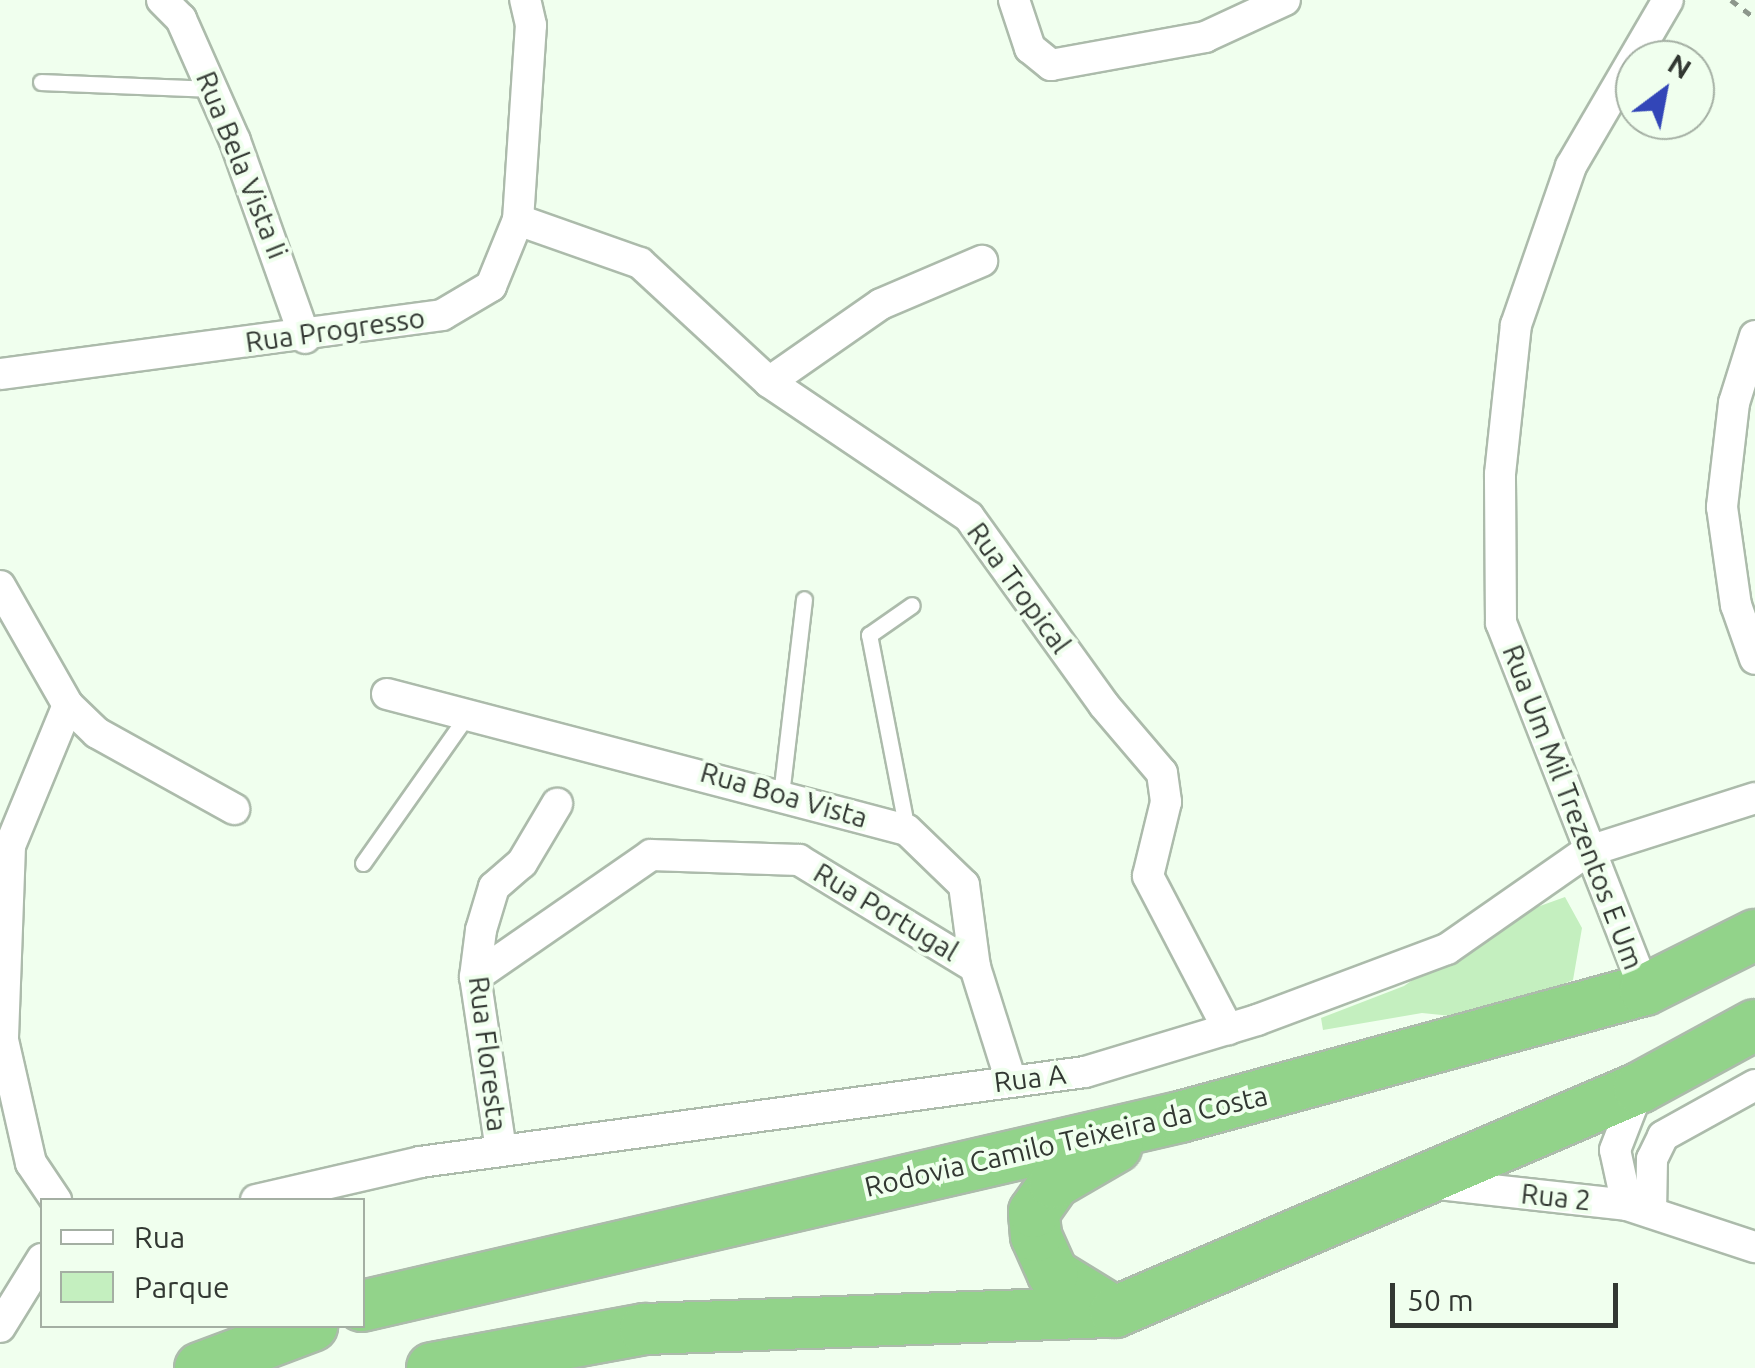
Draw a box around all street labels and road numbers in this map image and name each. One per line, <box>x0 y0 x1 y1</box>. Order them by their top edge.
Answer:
street label: Rua Bela Vista Ii <box>189 66 295 264</box>
street label: Rua Progresso <box>243 301 427 359</box>
street label: Rua Tropical <box>960 516 1078 660</box>
street label: Rua Um Mil Trezentos E Um <box>1496 640 1650 974</box>
street label: Rua Boa Vista <box>697 755 871 835</box>
street label: Rua Portugal <box>808 856 964 968</box>
street label: Rua Floresta <box>462 974 514 1134</box>
street label: Rua A <box>992 1057 1068 1099</box>
street label: Rodovia Camilo Teixeira da Costa <box>861 1078 1271 1204</box>
street label: Rua 2 <box>1519 1177 1593 1217</box>

